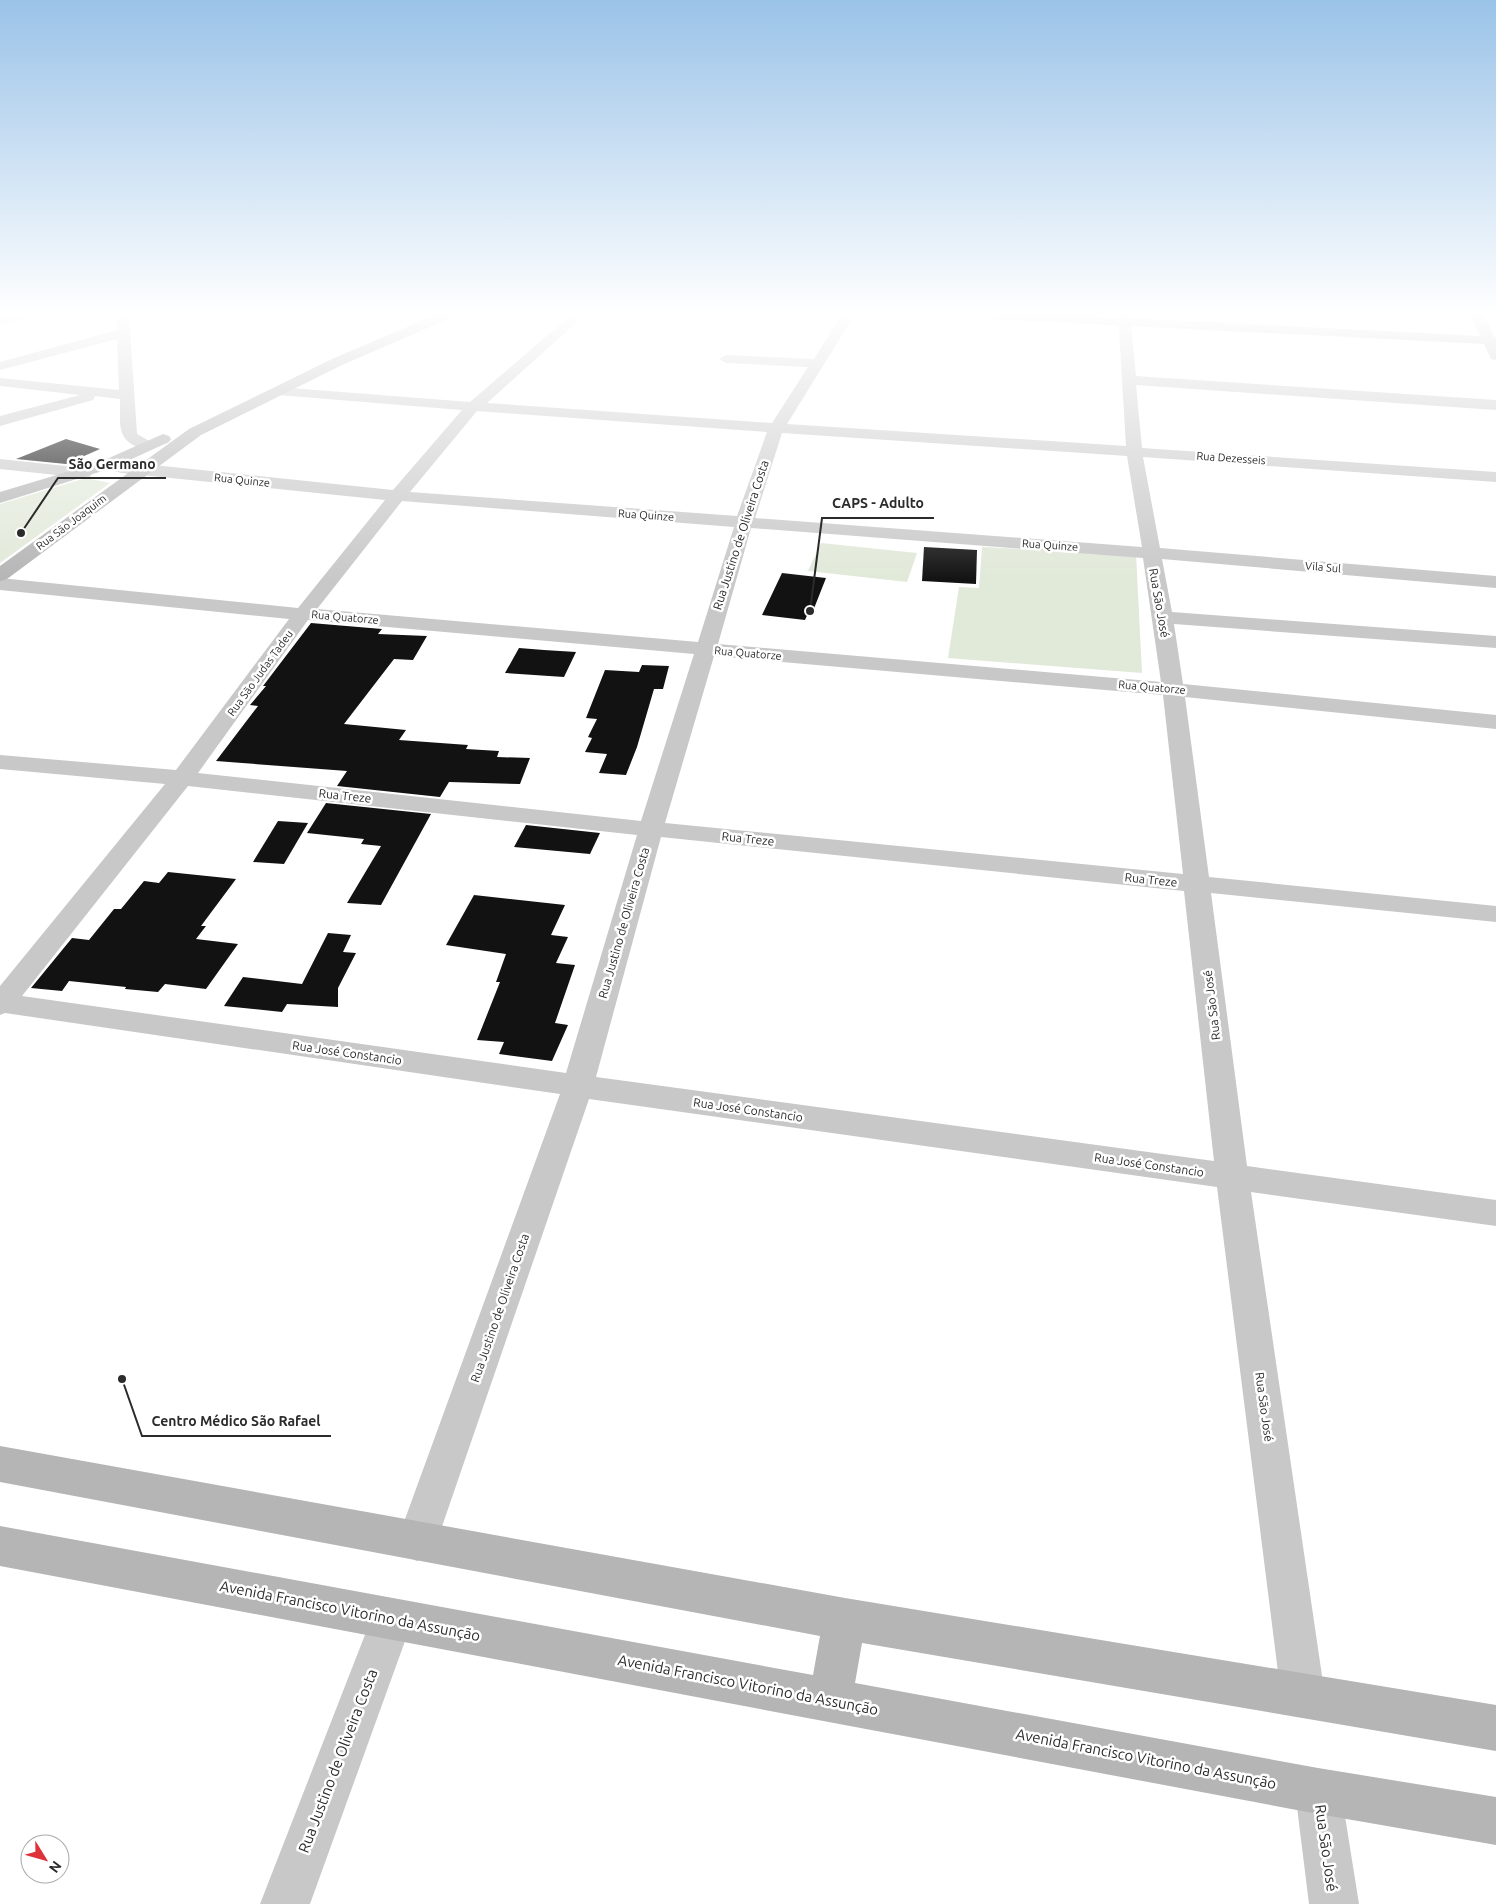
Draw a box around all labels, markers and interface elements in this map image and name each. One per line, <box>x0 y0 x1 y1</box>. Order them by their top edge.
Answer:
callout: São Germano <box>58 449 166 478</box>
street label: Rua Dezesseis <box>1196 450 1266 466</box>
text: São Germano <box>68 456 156 472</box>
street label: Rua Justino de Oliveira Costa <box>710 458 771 611</box>
street label: Rua Quinze <box>213 471 271 489</box>
callout: CAPS - Adulto <box>822 489 934 518</box>
street label: Rua São Joaquim <box>34 492 108 552</box>
text: CAPS - Adulto <box>832 495 924 511</box>
street label: Rua Quinze <box>618 507 674 523</box>
street label: Rua Quinze <box>1022 537 1078 553</box>
street label: Vila Sul <box>1305 559 1342 575</box>
street label: Rua São José <box>1147 567 1172 639</box>
street label: Rua Quatorze <box>311 608 379 626</box>
street label: Rua São Judas Tadeu <box>225 628 295 718</box>
street label: Rua Quatorze <box>714 644 782 662</box>
street label: Rua Quatorze <box>1118 678 1186 696</box>
street label: Rua Treze <box>318 786 372 805</box>
street label: Rua Treze <box>721 829 775 848</box>
street label: Rua Justino de Oliveira Costa <box>596 846 651 1000</box>
street label: Rua Treze <box>1124 870 1178 889</box>
street label: Rua São José <box>1201 969 1222 1041</box>
street label: Rua José Constancio <box>291 1038 403 1067</box>
street label: Rua José Constancio <box>692 1095 804 1124</box>
street label: Rua José Constancio <box>1093 1150 1205 1179</box>
street label: Rua Justino de Oliveira Costa <box>468 1232 531 1384</box>
street label: Rua São José <box>1253 1371 1276 1443</box>
callout: Centro Médico São Rafael <box>142 1407 331 1436</box>
text: Centro Médico São Rafael <box>151 1413 321 1429</box>
street label: Avenida Francisco Vitorino da Assunção <box>218 1577 482 1644</box>
street label: Avenida Francisco Vitorino da Assunção <box>616 1651 880 1718</box>
street label: Rua Justino de Oliveira Costa <box>295 1666 381 1855</box>
street label: Avenida Francisco Vitorino da Assunção <box>1014 1725 1278 1792</box>
street label: Rua São José <box>1312 1803 1341 1893</box>
north arrow <box>20 1834 70 1884</box>
text: N <box>46 1858 65 1876</box>

